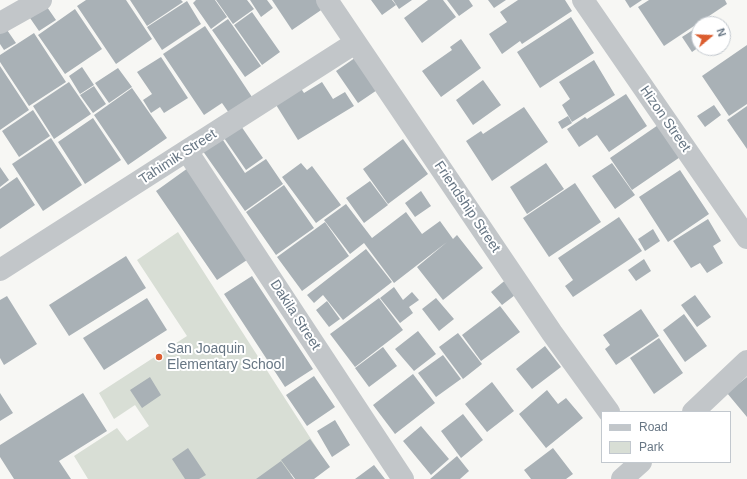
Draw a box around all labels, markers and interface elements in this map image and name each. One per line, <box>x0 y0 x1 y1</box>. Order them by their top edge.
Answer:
north arrow <box>691 16 731 56</box>
text: N <box>714 27 728 38</box>
street label: Hizon Street <box>636 83 694 155</box>
street label: Tahimik Street <box>136 126 220 188</box>
street label: Friendship Street <box>430 158 504 256</box>
street label: Dakila Street <box>266 277 324 353</box>
place label: San Joaquin Elementary School <box>167 341 285 374</box>
marker: San Joaquin Elementary School <box>154 352 164 362</box>
legend <box>601 411 731 463</box>
text: Road <box>639 420 668 434</box>
text: Park <box>639 440 664 454</box>

